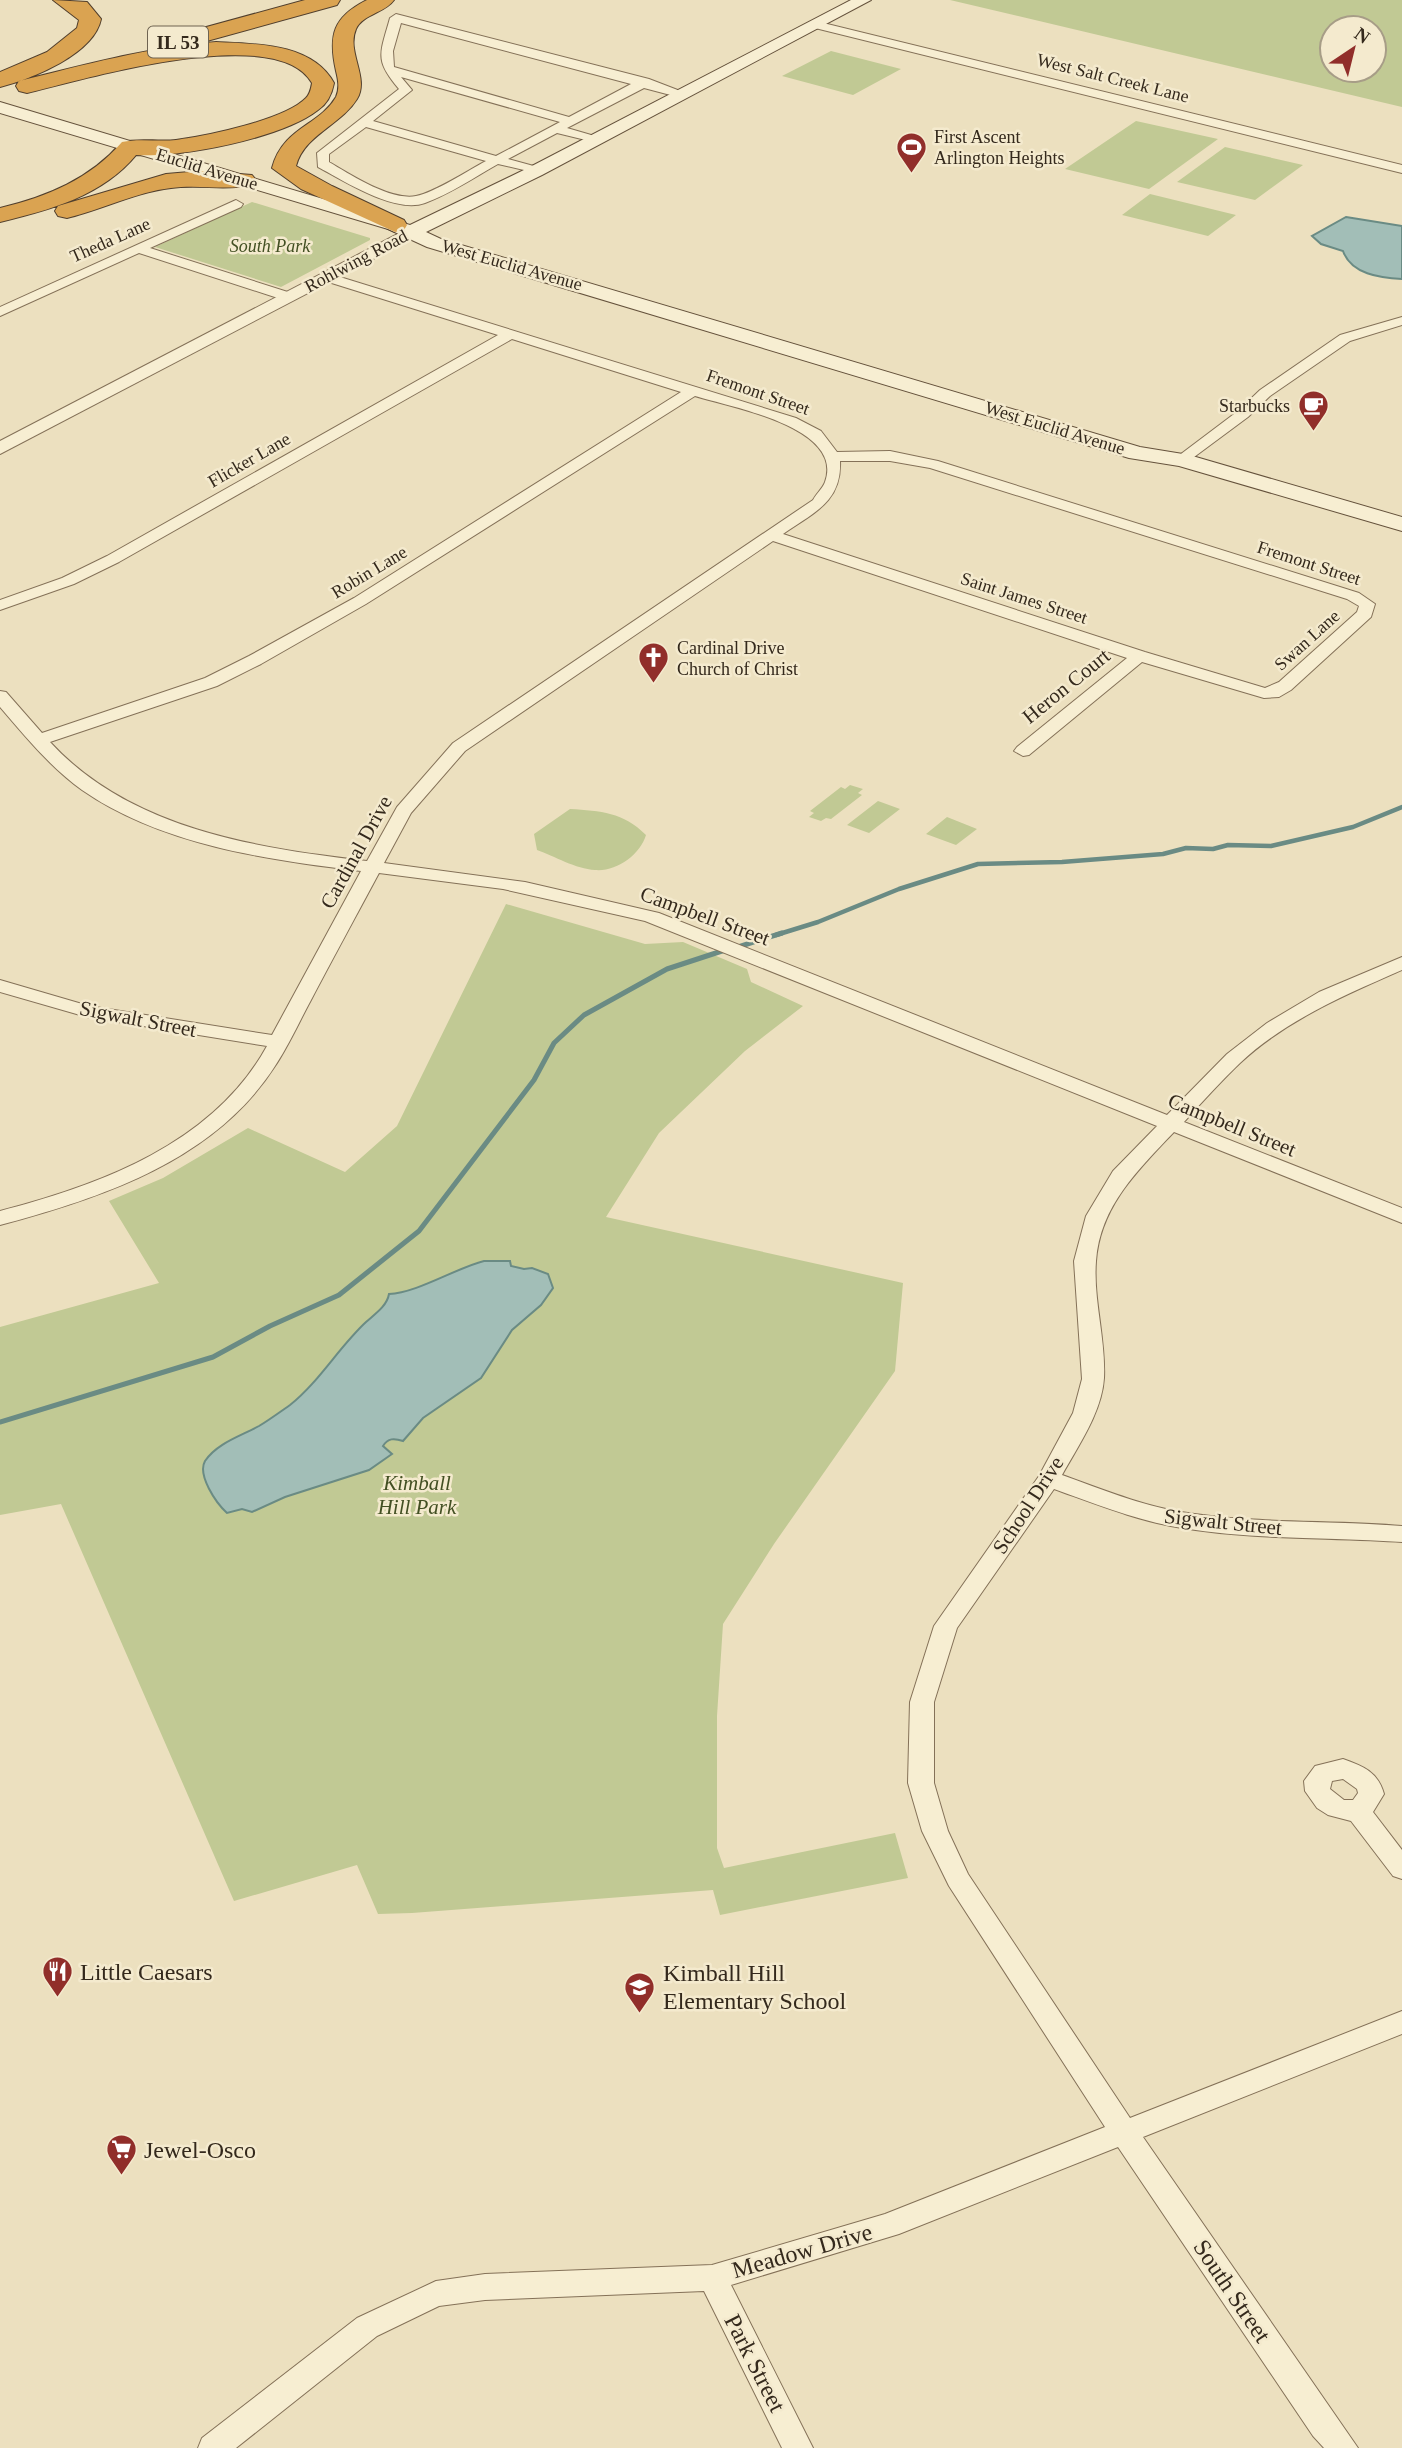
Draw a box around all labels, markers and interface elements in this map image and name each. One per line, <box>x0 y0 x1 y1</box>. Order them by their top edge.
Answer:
north arrow <box>1318 14 1388 84</box>
text: N <box>1351 23 1374 48</box>
road number: IL 53 <box>148 26 208 58</box>
street label: West Salt Creek Lane <box>1035 49 1191 107</box>
place label: First Ascent Arlington Heights <box>934 127 1065 168</box>
sports icon: First Ascent Arlington Heights <box>894 130 928 174</box>
street label: Euclid Avenue <box>154 144 260 194</box>
street label: Theda Lane <box>67 213 153 267</box>
street label: Rohlwing Road <box>301 226 411 296</box>
street label: West Euclid Avenue <box>439 235 585 295</box>
park label: South Park <box>230 236 311 256</box>
street label: Fremont Street <box>704 365 812 419</box>
cafe icon: Starbucks <box>1296 389 1330 433</box>
place label: Starbucks <box>1219 396 1290 416</box>
street label: West Euclid Avenue <box>983 397 1127 459</box>
street label: Flicker Lane <box>204 428 294 492</box>
street label: Fremont Street <box>1255 537 1363 589</box>
street label: Robin Lane <box>328 542 410 602</box>
street label: Saint James Street <box>958 568 1090 628</box>
street label: Swan Lane <box>1270 606 1344 674</box>
place label: Cardinal Drive Church of Christ <box>677 638 798 679</box>
church icon: Cardinal Drive Church of Christ <box>637 641 671 685</box>
street label: Heron Court <box>1017 643 1115 729</box>
street label: Cardinal Drive <box>315 791 397 913</box>
street label: Campbell Street <box>637 881 773 951</box>
street label: Sigwalt Street <box>78 996 199 1042</box>
street label: Campbell Street <box>1165 1088 1300 1162</box>
street label: School Drive <box>988 1452 1068 1558</box>
park label: Kimball Hill Park <box>377 1471 457 1519</box>
street label: Sigwalt Street <box>1163 1504 1283 1540</box>
restaurant icon: Little Caesars <box>40 1955 74 1999</box>
place label: Little Caesars <box>80 1959 213 1985</box>
place label: Kimball Hill Elementary School <box>663 1960 847 2014</box>
school or university icon: Kimball Hill Elementary School <box>623 1970 657 2014</box>
supermarket icon: Jewel-Osco <box>104 2133 138 2177</box>
place label: Jewel-Osco <box>144 2137 256 2163</box>
street label: Meadow Drive <box>729 2219 875 2283</box>
street label: South Street <box>1188 2235 1276 2347</box>
street label: Park Street <box>719 2310 791 2416</box>

